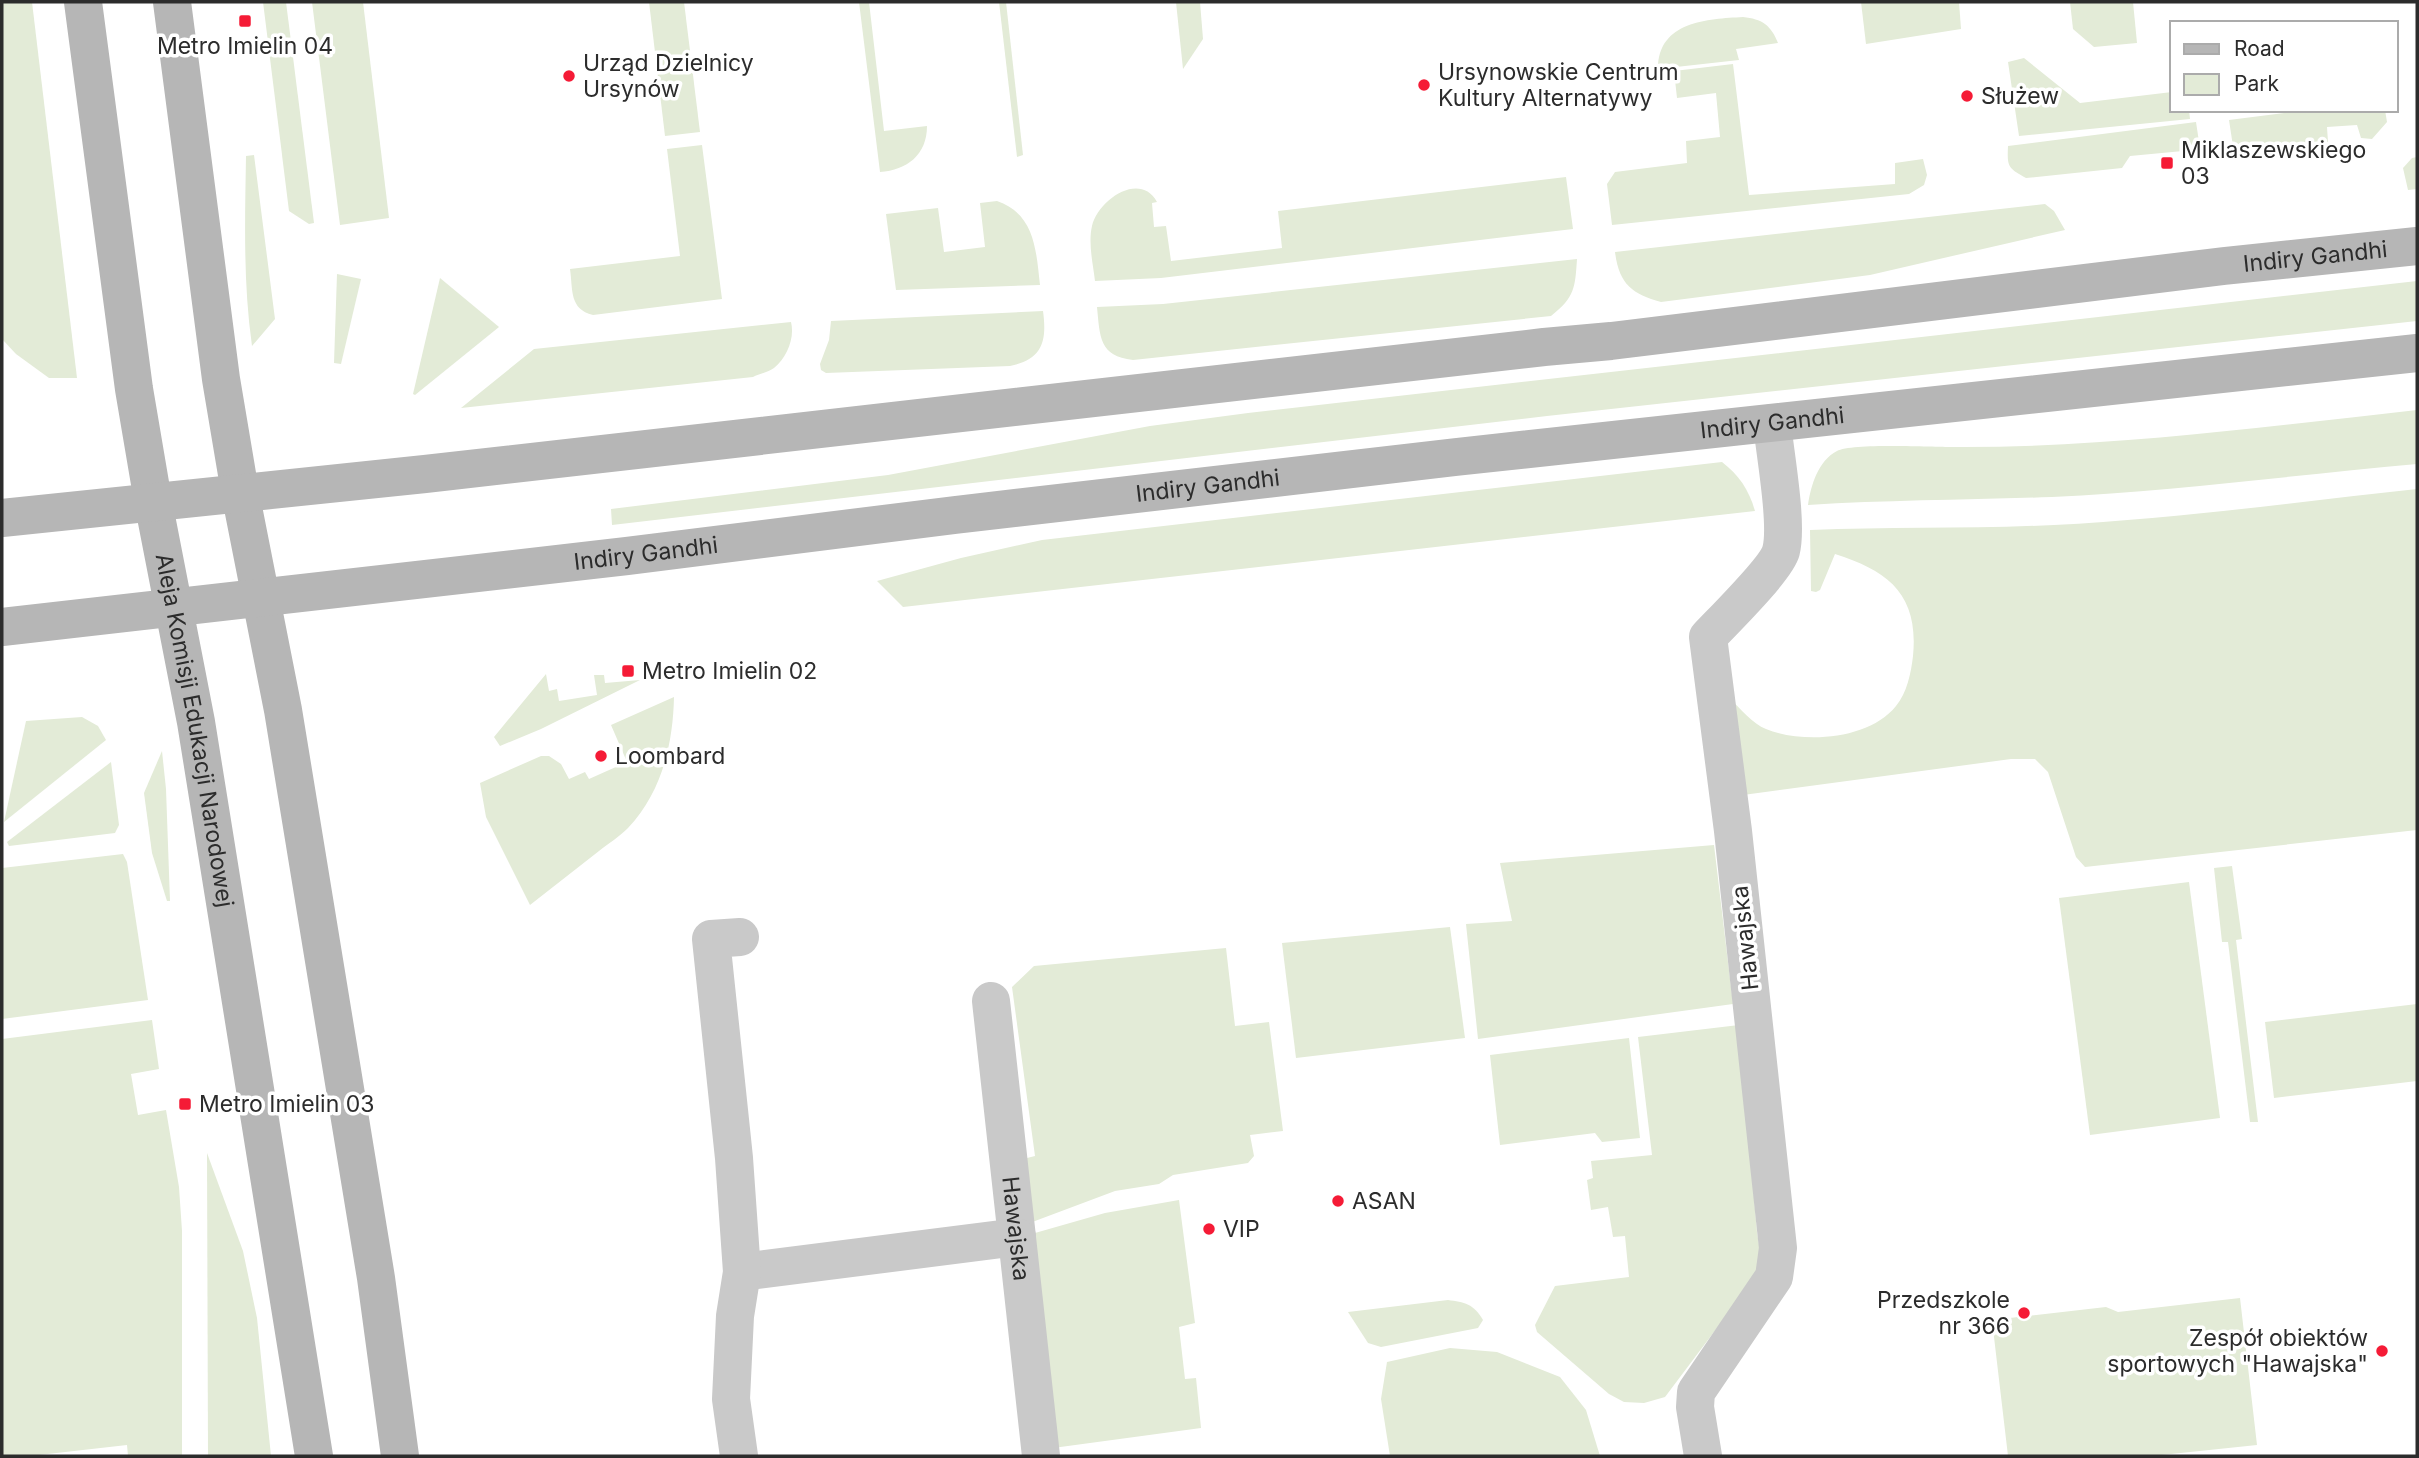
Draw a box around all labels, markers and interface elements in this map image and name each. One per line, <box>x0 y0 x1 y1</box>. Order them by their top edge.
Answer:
marker: Metro Imielin 04 <box>237 13 253 29</box>
legend <box>2170 21 2398 112</box>
place label: Metro Imielin 04 <box>157 32 333 60</box>
text: Road <box>2234 36 2285 61</box>
place label: Urząd Dzielnicy Ursynów <box>583 49 754 103</box>
place label: Ursynowskie Centrum Kultury Alternatywy <box>1438 58 1679 112</box>
marker: Urząd Dzielnicy Ursynów <box>561 68 577 84</box>
text: Park <box>2234 71 2279 96</box>
marker: Ursynowskie Centrum Kultury Alternatywy <box>1416 77 1432 93</box>
place label: Służew <box>1981 82 2059 110</box>
marker: Służew <box>1959 88 1975 104</box>
place label: Miklaszewskiego 03 <box>2181 136 2366 190</box>
marker: Miklaszewskiego 03 <box>2159 155 2175 171</box>
street label: Indiry Gandhi <box>2242 235 2389 278</box>
street label: Indiry Gandhi <box>1699 401 1846 444</box>
street label: Indiry Gandhi <box>1134 464 1281 508</box>
street label: Indiry Gandhi <box>572 531 719 576</box>
street label: Aleja Komisji Edukacji Narodowej <box>150 551 240 909</box>
place label: Metro Imielin 02 <box>642 657 817 685</box>
marker: Metro Imielin 02 <box>620 663 636 679</box>
place label: Loombard <box>615 742 725 770</box>
marker: Loombard <box>593 748 609 764</box>
street label: Hawajska <box>1726 884 1764 992</box>
place label: Metro Imielin 03 <box>199 1090 374 1118</box>
marker: Metro Imielin 03 <box>177 1096 193 1112</box>
street label: Hawajska <box>996 1175 1036 1282</box>
place label: ASAN <box>1352 1187 1416 1215</box>
marker: ASAN <box>1330 1193 1346 1209</box>
place label: VIP <box>1223 1215 1260 1243</box>
marker: VIP <box>1201 1221 1217 1237</box>
place label: Przedszkole nr 366 <box>1877 1286 2010 1340</box>
marker: Przedszkole nr 366 <box>2016 1305 2032 1321</box>
place label: Zespół obiektów sportowych "Hawajska" <box>2107 1324 2368 1378</box>
marker: Zespół obiektów sportowych "Hawajska" <box>2374 1343 2390 1359</box>

